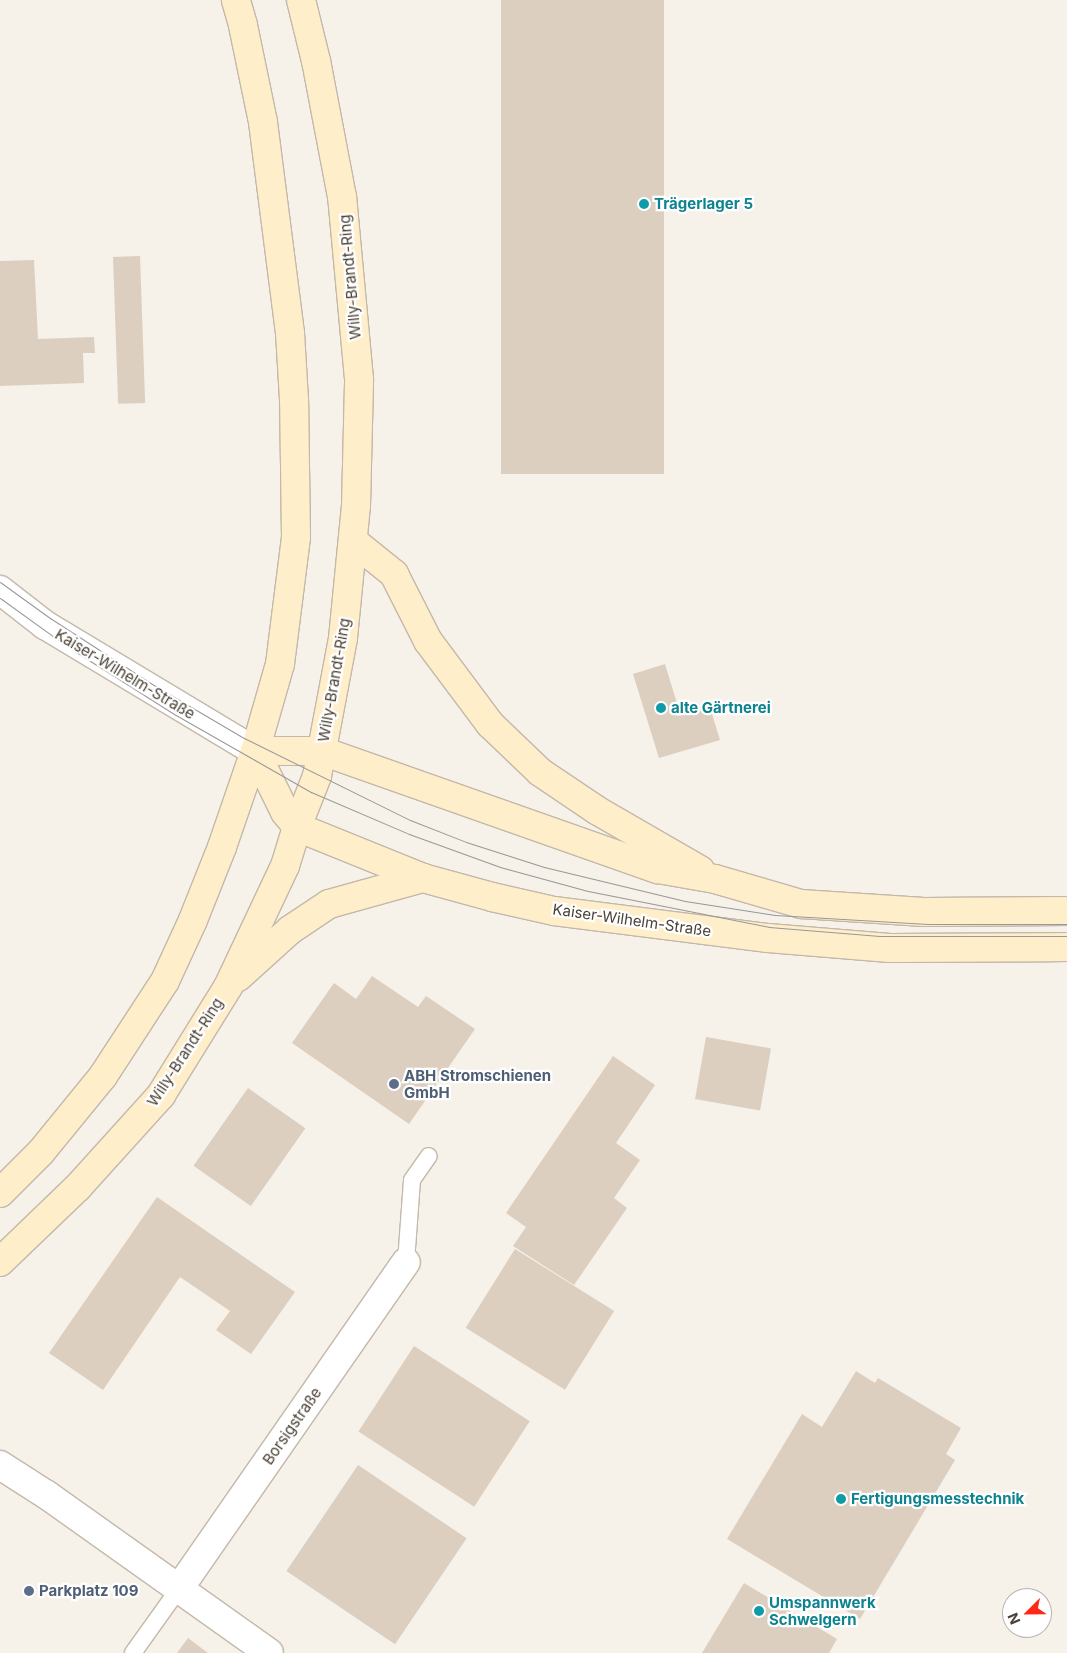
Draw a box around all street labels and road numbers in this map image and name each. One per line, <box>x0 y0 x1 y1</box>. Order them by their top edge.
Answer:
street label: Willy-Brandt-Ring <box>336 214 364 340</box>
street label: Willy-Brandt-Ring <box>314 617 354 743</box>
street label: Kaiser-Wilhelm-Straße <box>52 625 198 723</box>
street label: Kaiser-Wilhelm-Straße <box>552 900 712 940</box>
street label: Willy-Brandt-Ring <box>143 994 227 1110</box>
street label: Borsigstraße <box>259 1384 325 1468</box>

